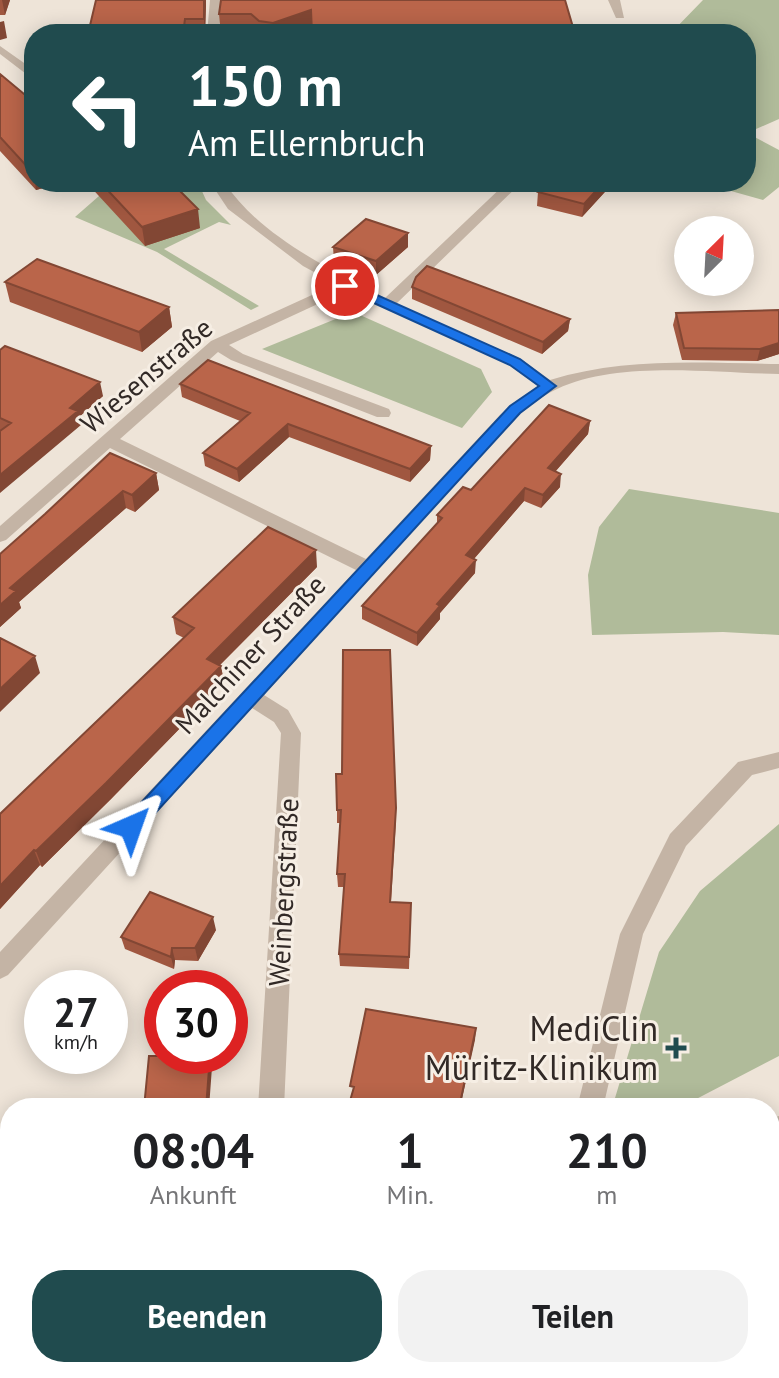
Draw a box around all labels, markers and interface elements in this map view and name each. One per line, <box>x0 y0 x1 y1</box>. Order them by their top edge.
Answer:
text: 150 m <box>188 49 343 121</box>
icon: left <box>56 56 160 160</box>
text: Am Ellernbruch <box>188 119 425 166</box>
north arrow <box>674 216 754 296</box>
map controls <box>674 216 754 296</box>
pin <box>311 252 379 320</box>
icon: arrive <box>323 264 367 308</box>
street label: Wiesenstraße <box>72 309 220 441</box>
street label: Malchiner Straße <box>167 567 333 741</box>
position arrow <box>89 785 173 869</box>
street label: Weinbergstraße <box>260 797 306 987</box>
speed limit sign: 30 <box>144 970 248 1074</box>
text: 27 <box>53 986 99 1038</box>
place label: MediClin Müritz-Klinikum <box>425 1006 658 1089</box>
text: km/h <box>54 1029 98 1055</box>
marker: MediClin Müritz-Klinikum <box>665 1037 687 1059</box>
text: 08:04 <box>132 1119 254 1181</box>
text: 1 <box>396 1119 424 1181</box>
text: 210 <box>566 1119 648 1181</box>
text: Ankunft <box>150 1178 237 1211</box>
text: Min. <box>386 1178 434 1211</box>
text: m <box>596 1178 617 1211</box>
button: Beenden <box>32 1270 382 1362</box>
button: Teilen <box>398 1270 748 1362</box>

